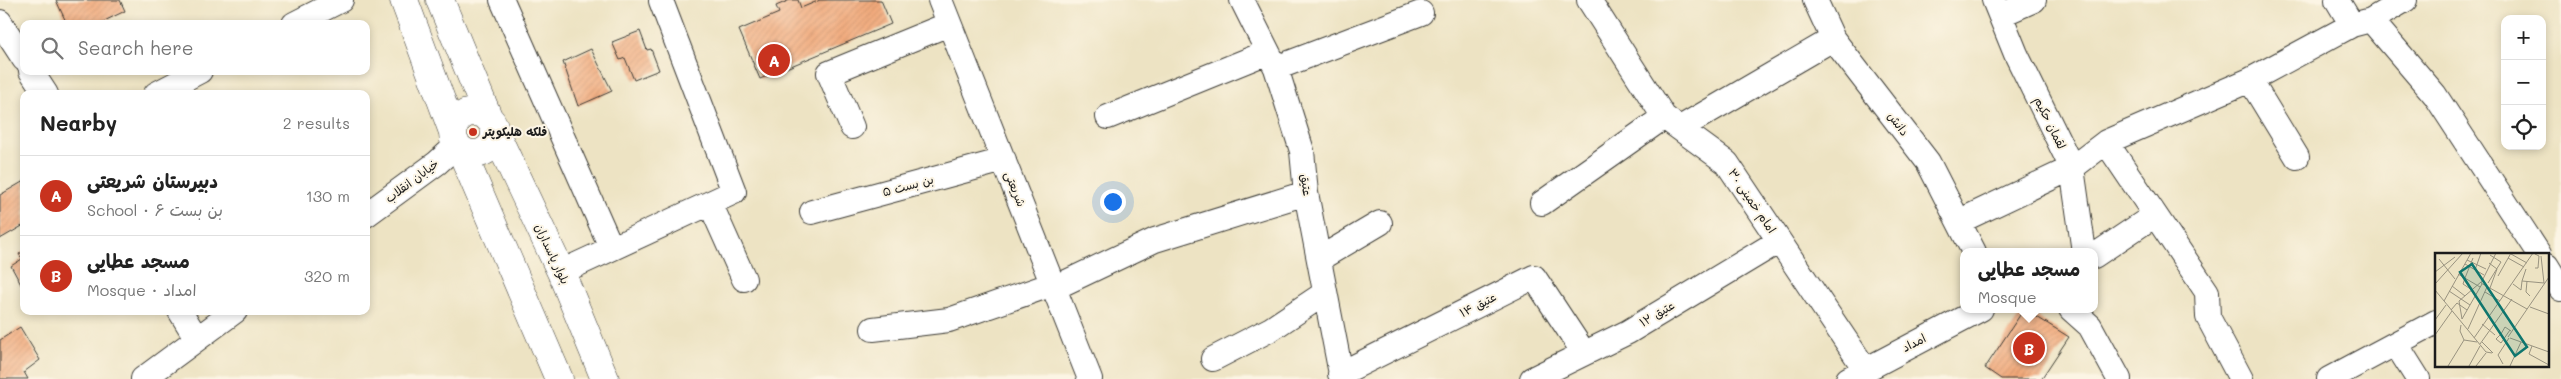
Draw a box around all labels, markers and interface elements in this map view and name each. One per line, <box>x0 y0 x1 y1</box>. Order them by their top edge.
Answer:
map controls <box>2501 15 2546 150</box>
button: + <box>2501 15 2546 60</box>
search box <box>20 20 370 75</box>
icon: search <box>38 34 66 62</box>
text: Search here <box>78 35 194 60</box>
pin: A <box>758 41 790 79</box>
button: − <box>2501 60 2546 105</box>
street label: لقمان حکیم <box>2030 94 2070 152</box>
button: locate <box>2501 105 2546 150</box>
street label: دانش <box>1885 108 1913 139</box>
text: Nearby <box>40 109 117 136</box>
text: 2 results <box>283 112 350 133</box>
place label: فلکه هلیکوپتر <box>482 123 547 140</box>
marker: فلکه هلیکوپتر <box>467 126 479 138</box>
street label: خیابان انقلاب <box>381 155 442 206</box>
street label: امام خمینی ۳۰ <box>1724 165 1780 237</box>
text: دبیرستان شریعتی <box>87 168 218 193</box>
street label: شریعتی <box>1001 169 1030 209</box>
street label: بن بست ۵ <box>880 171 935 200</box>
street label: عتیق <box>1298 173 1316 197</box>
text: A <box>50 185 62 206</box>
text: 130 m <box>306 185 350 206</box>
your location <box>1100 189 1126 215</box>
text: School · بن بست ۶ <box>87 199 223 220</box>
street label: بلوار پاسداران <box>531 221 574 287</box>
text: مسجد عطایی <box>87 248 190 273</box>
popup <box>1960 248 2098 313</box>
inset map <box>2435 253 2548 366</box>
text: مسجد عطایی <box>1978 256 2080 281</box>
text: B <box>51 265 61 286</box>
text: 320 m <box>304 265 350 286</box>
text: Mosque · امداد <box>87 279 196 300</box>
text: Mosque <box>1978 286 2037 307</box>
street label: عتیق ۱۴ <box>1456 288 1499 320</box>
street label: عتیق ۱۲ <box>1636 296 1677 330</box>
street label: امداد <box>1899 329 1928 355</box>
pin: B <box>2013 329 2045 367</box>

